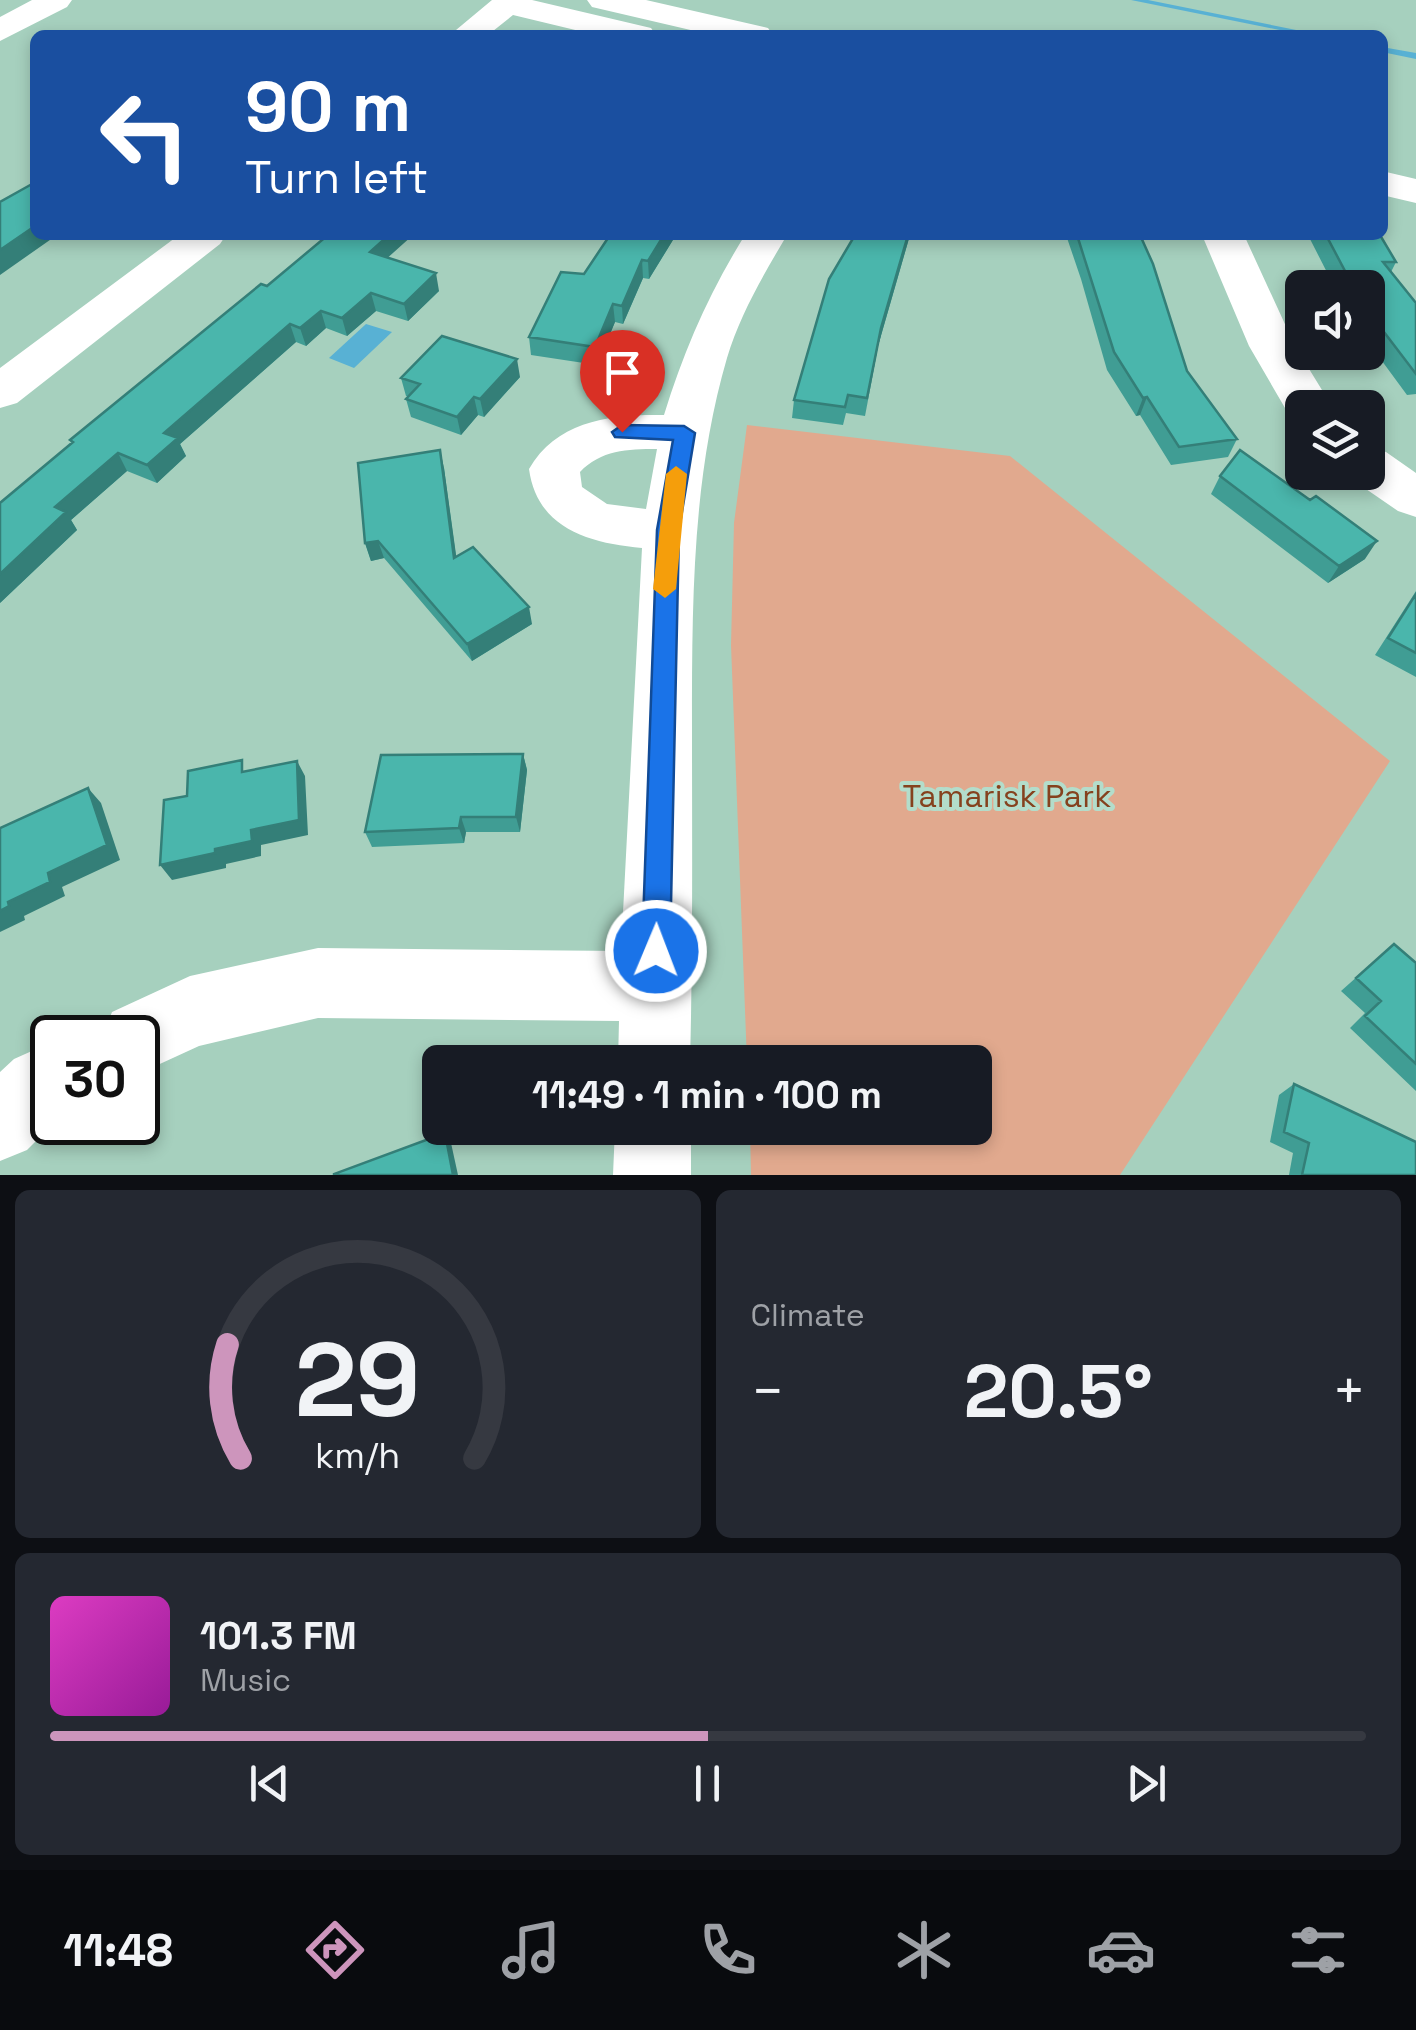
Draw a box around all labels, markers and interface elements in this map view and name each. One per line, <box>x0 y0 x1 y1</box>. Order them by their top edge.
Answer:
text: 90 m <box>245 62 411 151</box>
icon: left <box>80 70 210 200</box>
text: Turn left <box>245 149 428 206</box>
map controls <box>1285 270 1385 490</box>
button: sound <box>1285 270 1385 370</box>
pin <box>580 330 665 433</box>
icon: arrive <box>595 345 650 400</box>
button: layers <box>1285 390 1385 490</box>
park label: Tamarisk Park <box>902 776 1112 816</box>
position arrow <box>604 899 708 1003</box>
speed limit sign: 30 <box>30 1015 160 1145</box>
text: 11:49 · 1 min · 100 m <box>532 1071 882 1119</box>
text: Climate <box>751 1295 865 1335</box>
text: 29 <box>295 1314 421 1446</box>
text: 20.5° <box>964 1343 1153 1439</box>
text: − <box>751 1356 785 1426</box>
text: + <box>1332 1356 1366 1426</box>
text: km/h <box>315 1433 400 1478</box>
text: 101.3 FM <box>200 1612 357 1660</box>
text: Music <box>200 1660 291 1700</box>
icon: previous <box>242 1756 297 1811</box>
icon: pause <box>680 1756 735 1811</box>
icon: next <box>1119 1756 1174 1811</box>
icon: directions <box>300 1915 370 1985</box>
icon: music <box>496 1915 566 1985</box>
icon: phone <box>693 1915 763 1985</box>
icon: climate <box>889 1915 959 1985</box>
icon: car <box>1086 1915 1156 1985</box>
icon: filters <box>1283 1915 1353 1985</box>
text: 11:48 <box>63 1922 173 1979</box>

